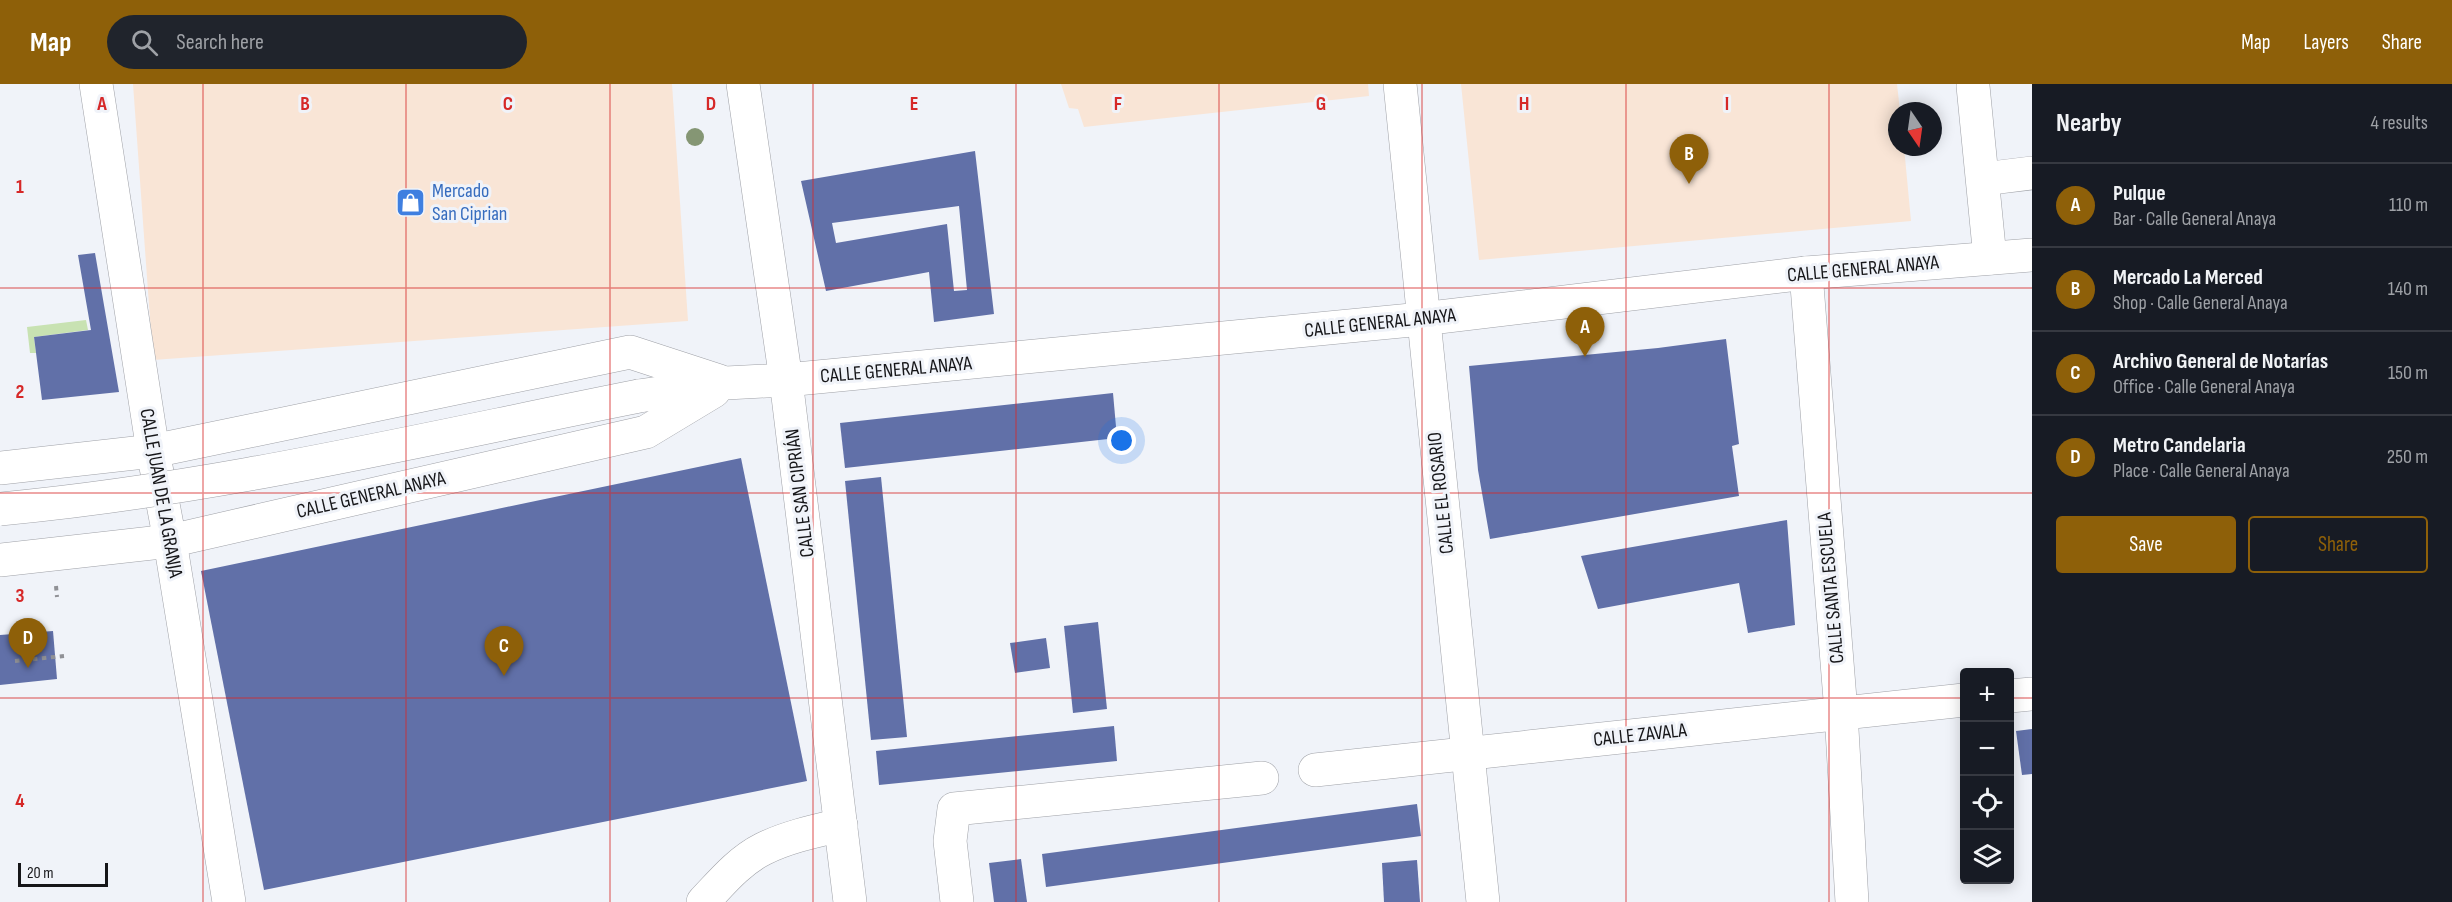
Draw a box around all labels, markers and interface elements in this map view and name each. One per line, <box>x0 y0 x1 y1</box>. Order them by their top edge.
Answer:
search box <box>107 15 527 69</box>
text: Map <box>30 26 71 59</box>
icon: search <box>128 26 161 59</box>
text: Search here <box>176 29 264 56</box>
text: Map <box>2241 30 2270 55</box>
text: Layers <box>2303 30 2349 55</box>
text: Share <box>2382 30 2422 55</box>
text: A <box>96 92 107 116</box>
text: B <box>300 92 310 116</box>
text: C <box>503 92 513 116</box>
text: D <box>706 92 716 116</box>
text: E <box>910 92 918 116</box>
text: F <box>1114 92 1122 116</box>
text: G <box>1316 92 1326 116</box>
text: H <box>1519 92 1529 116</box>
text: I <box>1725 92 1729 116</box>
north arrow <box>1888 102 1942 156</box>
text: Nearby <box>2056 108 2122 139</box>
text: 4 results <box>2371 111 2428 135</box>
pin: B <box>1670 135 1708 184</box>
text: 1 <box>16 175 24 199</box>
place label: Mercado San Ciprian <box>432 179 507 226</box>
text: Pulque <box>2113 180 2166 207</box>
shop icon: Mercado San Ciprian <box>395 187 427 219</box>
text: A <box>2071 193 2080 217</box>
text: 110 m <box>2389 193 2428 217</box>
text: Bar · Calle General Anaya <box>2113 207 2276 231</box>
street label: CALLE GENERAL ANAYA <box>1786 250 1940 288</box>
text: Mercado La Merced <box>2113 264 2263 291</box>
text: B <box>2071 277 2080 301</box>
text: 140 m <box>2388 277 2428 301</box>
text: Shop · Calle General Anaya <box>2113 291 2288 315</box>
street label: CALLE GENERAL ANAYA <box>1303 303 1457 343</box>
pin: A <box>1566 308 1604 357</box>
text: Archivo General de Notarías <box>2113 348 2328 375</box>
street label: CALLE GENERAL ANAYA <box>819 351 973 389</box>
text: C <box>2070 361 2081 385</box>
text: 150 m <box>2388 361 2428 385</box>
text: Office · Calle General Anaya <box>2113 375 2295 399</box>
text: 2 <box>16 380 24 404</box>
street label: CALLE JUAN DE LA GRANJA <box>134 407 188 580</box>
your location <box>1107 426 1136 455</box>
street label: CALLE SAN CIPRIÁN <box>780 427 820 559</box>
street label: CALLE EL ROSARIO <box>1423 431 1459 555</box>
text: Metro Candelaria <box>2113 432 2246 459</box>
text: D <box>2070 445 2081 469</box>
text: 250 m <box>2387 445 2428 469</box>
text: Place · Calle General Anaya <box>2113 459 2290 483</box>
street label: CALLE GENERAL ANAYA <box>294 466 448 524</box>
street label: CALLE SANTA ESCUELA <box>1812 511 1850 665</box>
button: Save <box>2056 516 2236 573</box>
button: Share <box>2248 516 2428 573</box>
text: 3 <box>16 584 25 608</box>
pin: D <box>9 618 48 668</box>
pin: C <box>484 626 524 676</box>
map controls <box>1960 668 2014 884</box>
button: + <box>1960 668 2014 722</box>
street label: CALLE ZAVALA <box>1592 718 1688 752</box>
button: − <box>1960 722 2014 776</box>
button: locate <box>1960 776 2014 830</box>
text: 4 <box>15 789 25 813</box>
button: layers <box>1960 830 2014 884</box>
scale bar <box>18 860 108 888</box>
text: 20 m <box>27 864 54 883</box>

